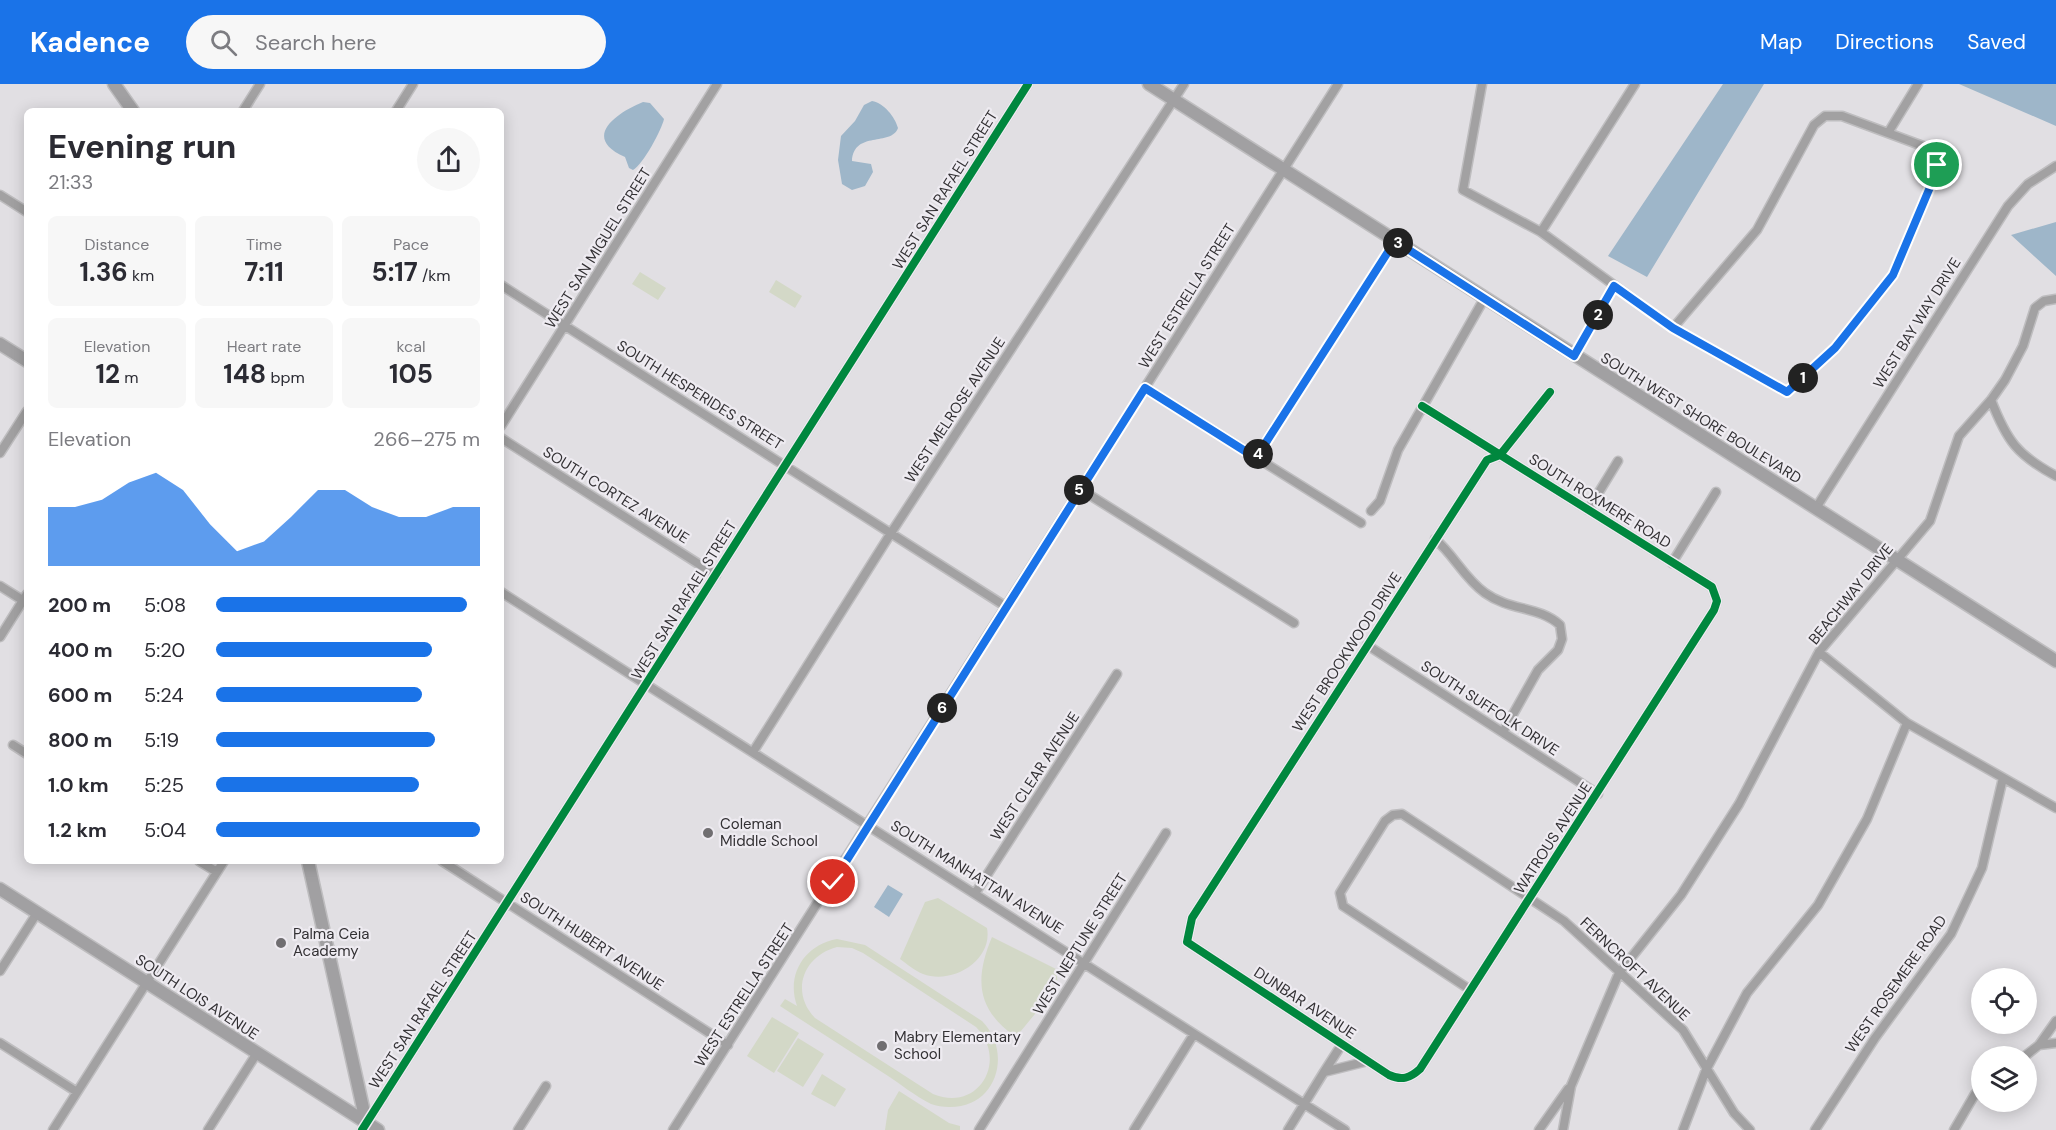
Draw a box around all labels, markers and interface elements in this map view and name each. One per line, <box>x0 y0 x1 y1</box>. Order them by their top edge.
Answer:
search box <box>186 15 606 69</box>
text: Kadence <box>30 24 150 61</box>
icon: search <box>207 26 240 59</box>
text: Search here <box>255 28 376 57</box>
text: Map <box>1760 28 1802 56</box>
text: Directions <box>1835 28 1934 56</box>
text: Saved <box>1967 28 2026 56</box>
street label: WEST SAN RAFAEL STREET <box>888 107 1002 273</box>
text: Evening run <box>48 125 236 168</box>
button: share <box>417 128 480 191</box>
pin <box>1911 139 1962 190</box>
icon: arrive <box>1920 148 1953 181</box>
street label: WEST SAN MIGUEL STREET <box>540 164 656 332</box>
text: 21:33 <box>48 169 93 195</box>
street label: WEST ESTRELLA STREET <box>1134 220 1240 372</box>
pin: 3 <box>1383 228 1413 258</box>
text: 3 <box>1393 232 1403 253</box>
text: Distance <box>85 234 149 255</box>
text: Time <box>246 234 282 255</box>
text: Pace <box>393 234 429 255</box>
street label: WEST BAY WAY DRIVE <box>1869 254 1965 392</box>
text: 1.36 <box>80 255 128 289</box>
text: 7:11 <box>244 255 284 289</box>
text: 5:17 <box>371 255 418 289</box>
text: km <box>128 265 154 286</box>
text: /km <box>418 265 451 286</box>
pin: 2 <box>1583 300 1613 330</box>
text: 2 <box>1593 304 1603 325</box>
street label: WEST MELROSE AVENUE <box>900 333 1010 487</box>
text: Elevation <box>84 336 150 357</box>
text: Heart rate <box>227 336 301 357</box>
text: kcal <box>397 336 425 357</box>
street label: SOUTH HESPERIDES STREET <box>613 336 787 454</box>
street label: SOUTH WEST SHORE BOULEVARD <box>1597 348 1805 488</box>
text: 12 <box>96 357 120 391</box>
text: 148 <box>223 357 266 391</box>
text: 105 <box>389 357 433 391</box>
pin: 1 <box>1788 363 1818 393</box>
text: m <box>120 367 138 388</box>
text: bpm <box>266 367 305 388</box>
text: 1 <box>1800 367 1806 388</box>
text: Elevation <box>48 426 131 452</box>
text: 266–275 m <box>373 426 480 452</box>
pin: 4 <box>1243 439 1273 469</box>
street label: SOUTH CORTEZ AVENUE <box>539 442 693 548</box>
text: 4 <box>1253 443 1263 464</box>
street label: SOUTH ROXMERE ROAD <box>1525 449 1675 553</box>
pin: 5 <box>1064 475 1094 505</box>
text: 5 <box>1074 479 1084 500</box>
street label: WEST SAN RAFAEL STREET <box>627 517 741 683</box>
street label: BEACHWAY DRIVE <box>1804 539 1898 649</box>
street label: WEST BROOKWOOD DRIVE <box>1288 568 1406 736</box>
text: 200 m <box>48 592 111 618</box>
text: 5:08 <box>144 592 186 618</box>
text: 400 m <box>48 637 113 663</box>
text: 5:20 <box>144 637 185 663</box>
street label: SOUTH SUFFOLK DRIVE <box>1417 656 1563 760</box>
text: 600 m <box>48 682 112 708</box>
text: 5:24 <box>144 682 184 708</box>
pin: 6 <box>927 693 957 723</box>
text: 6 <box>937 697 947 718</box>
street label: WEST CLEAR AVENUE <box>986 708 1084 844</box>
text: 800 m <box>48 727 112 753</box>
text: 5:19 <box>144 727 179 753</box>
text: 1.0 km <box>48 772 109 798</box>
text: 5:25 <box>144 772 184 798</box>
street label: WATROUS AVENUE <box>1509 778 1597 898</box>
place label: Coleman Middle School <box>720 814 818 851</box>
street label: SOUTH MANHATTAN AVENUE <box>887 815 1067 939</box>
text: 1.2 km <box>48 817 107 843</box>
text: 5:04 <box>144 817 186 843</box>
marker: Coleman Middle School <box>701 826 715 840</box>
pin <box>807 856 858 907</box>
icon: check <box>816 865 849 898</box>
street label: WEST NEPTUNE STREET <box>1028 869 1132 1019</box>
street label: SOUTH HUBERT AVENUE <box>516 887 668 995</box>
street label: WEST ROSEMERE ROAD <box>1841 911 1951 1057</box>
street label: FERNCROFT AVENUE <box>1576 913 1694 1025</box>
street label: WEST ESTRELLA STREET <box>690 919 798 1071</box>
place label: Palma Ceia Academy <box>293 924 369 961</box>
street label: WEST SAN RAFAEL STREET <box>364 927 482 1093</box>
marker: Palma Ceia Academy <box>274 936 288 950</box>
street label: SOUTH LOIS AVENUE <box>132 950 262 1044</box>
street label: DUNBAR AVENUE <box>1250 963 1360 1043</box>
map controls <box>1971 968 2037 1112</box>
button: locate <box>1971 968 2037 1034</box>
place label: Mabry Elementary School <box>894 1027 1021 1064</box>
marker: Mabry Elementary School <box>875 1039 889 1053</box>
button: layers <box>1971 1046 2037 1112</box>

